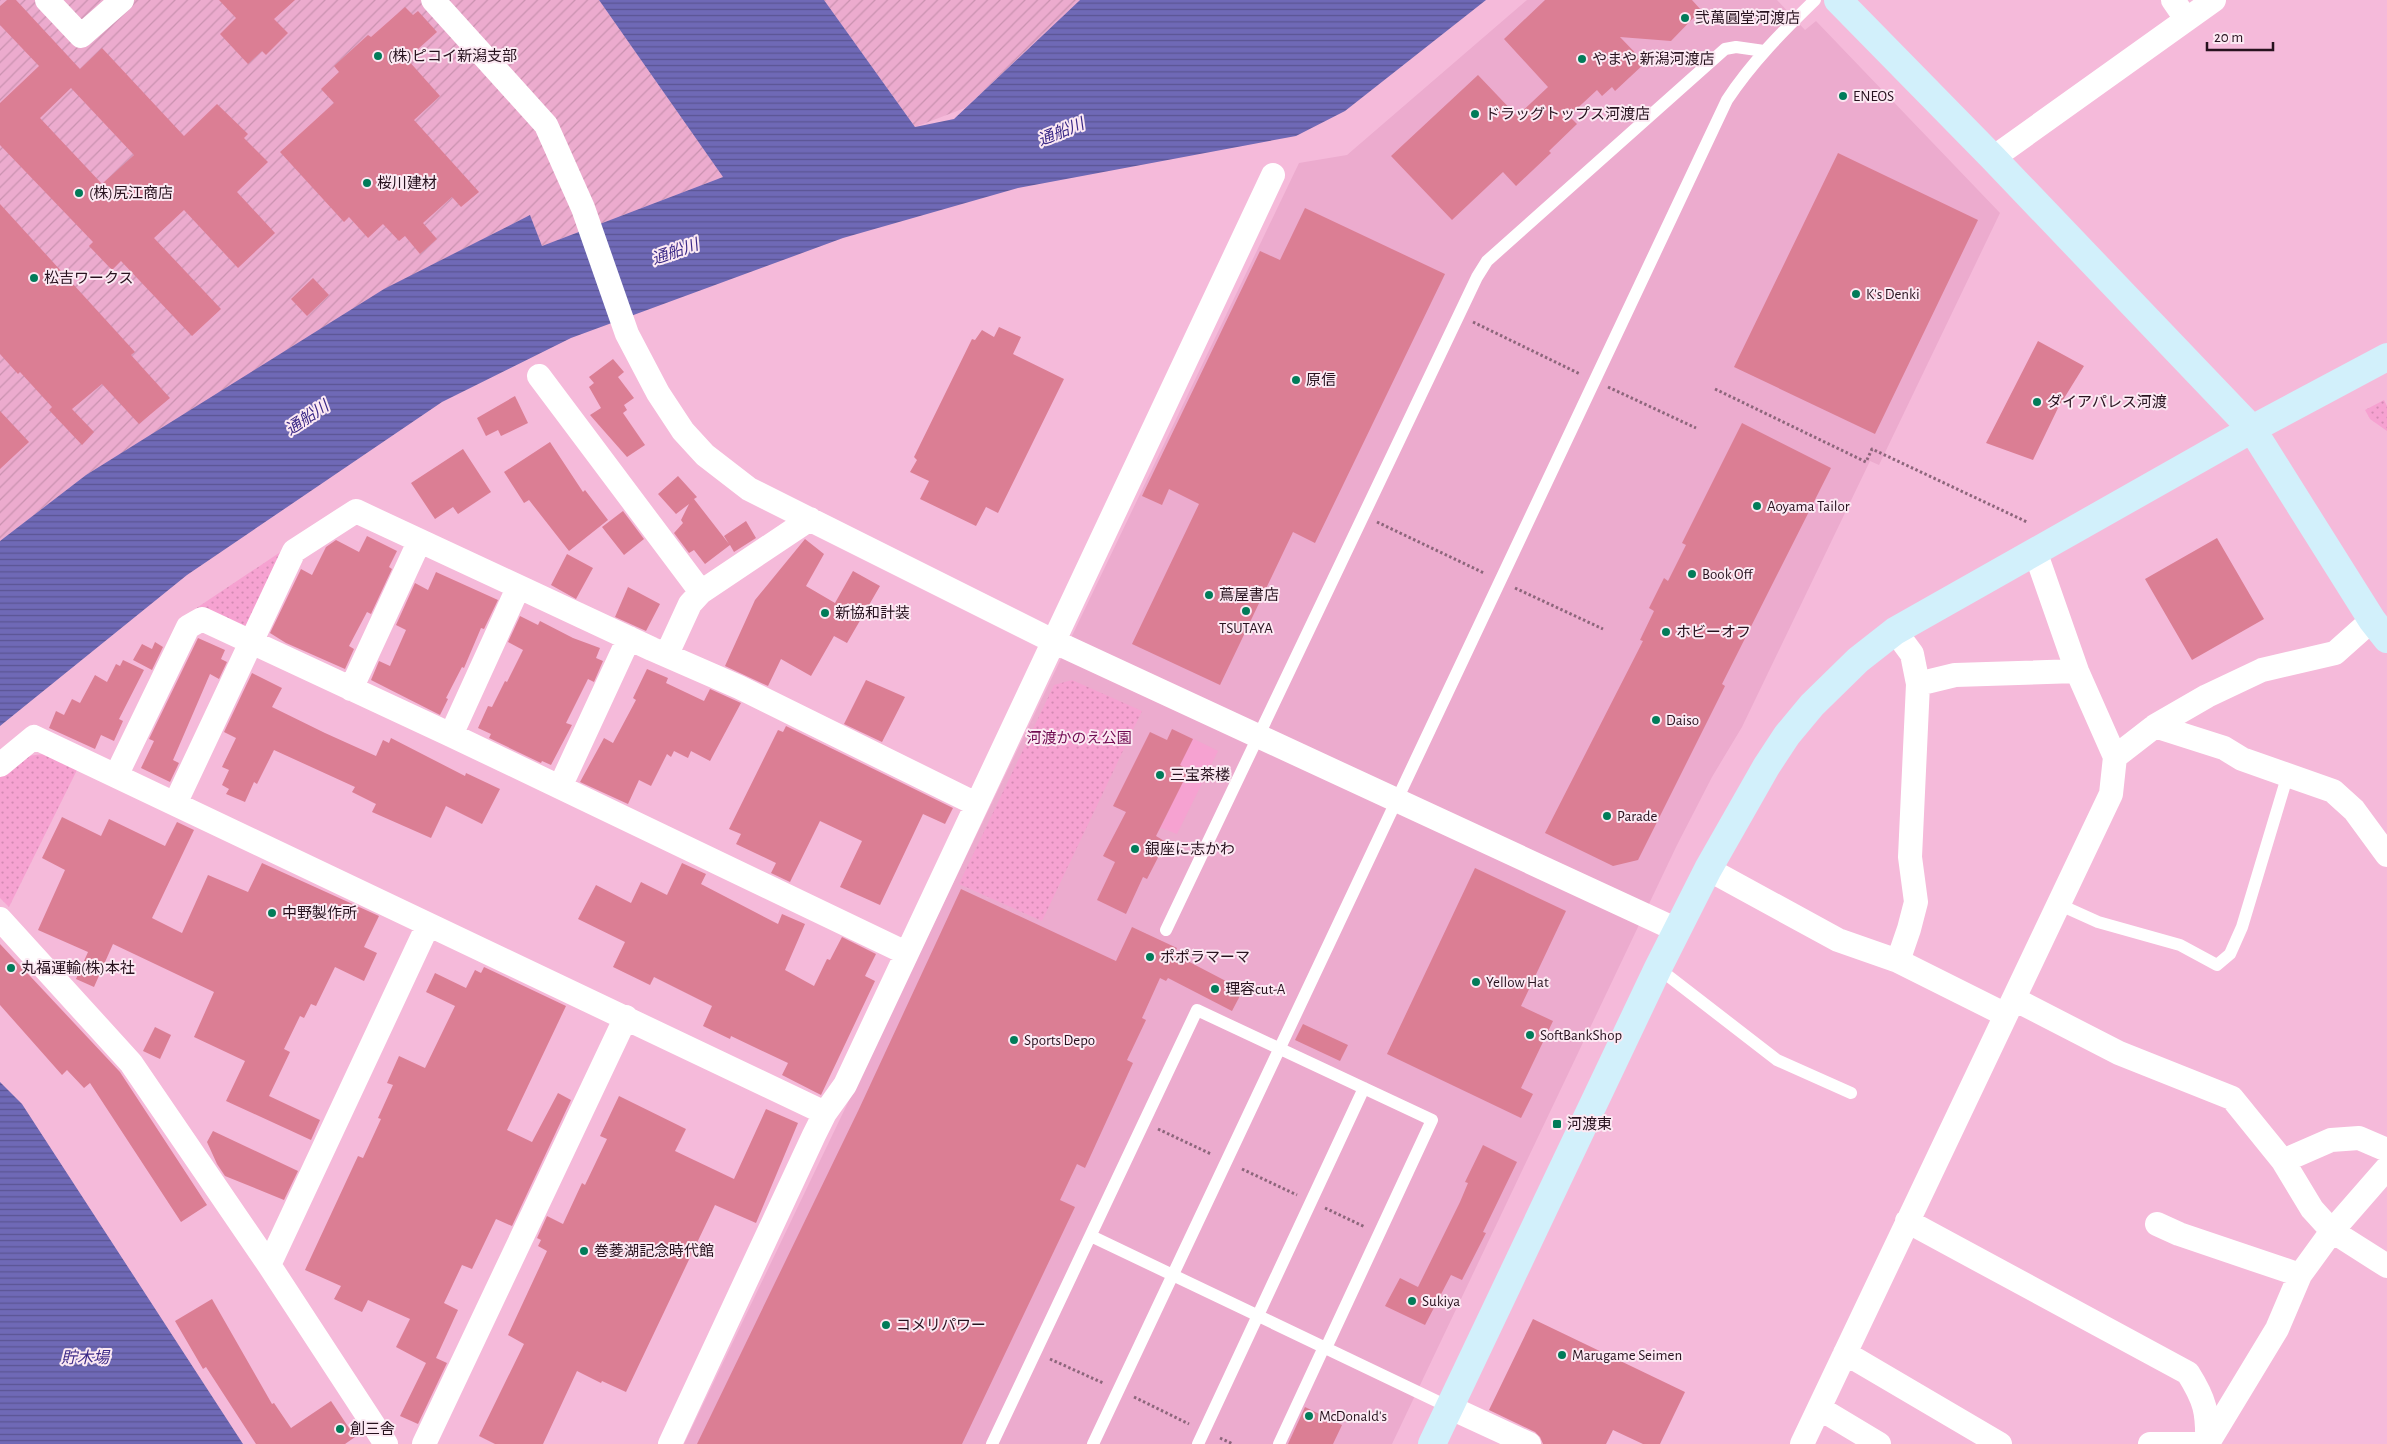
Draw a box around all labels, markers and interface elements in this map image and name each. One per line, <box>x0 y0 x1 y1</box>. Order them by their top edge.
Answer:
place label: 弐萬圓堂河渡店 <box>1695 10 1800 26</box>
marker: 弐萬圓堂河渡店 <box>1679 12 1691 24</box>
scale bar <box>2207 20 2273 52</box>
text: 20 m <box>2214 30 2243 45</box>
place label: (株)ピコイ新潟支部 <box>388 48 517 64</box>
marker: (株)ピコイ新潟支部 <box>372 50 384 62</box>
place label: やまや 新潟河渡店 <box>1592 51 1714 67</box>
marker: やまや 新潟河渡店 <box>1576 53 1588 65</box>
place label: ENEOS <box>1853 89 1894 104</box>
marker: ENEOS <box>1837 90 1849 102</box>
place label: ドラッグトップス河渡店 <box>1485 106 1650 122</box>
marker: ドラッグトップス河渡店 <box>1469 108 1481 120</box>
water label: 通船川 <box>1035 114 1088 148</box>
place label: 桜川建材 <box>377 174 437 191</box>
marker: 桜川建材 <box>361 177 373 189</box>
place label: (株)尻江商店 <box>89 185 173 201</box>
marker: (株)尻江商店 <box>73 187 85 199</box>
water label: 通船川 <box>649 235 702 267</box>
place label: 松吉ワークス <box>44 270 134 286</box>
marker: 松吉ワークス <box>28 272 40 284</box>
place label: K's Denki <box>1866 287 1920 302</box>
marker: K's Denki <box>1850 288 1862 300</box>
place label: 原信 <box>1306 372 1336 388</box>
marker: 原信 <box>1290 374 1302 386</box>
place label: ダイアパレス河渡 <box>2047 394 2167 410</box>
water label: 通船川 <box>282 396 333 438</box>
marker: ダイアパレス河渡 <box>2031 396 2043 408</box>
place label: Aoyama Tailor <box>1767 499 1850 514</box>
marker: Aoyama Tailor <box>1751 500 1763 512</box>
place label: Book Off <box>1702 567 1754 582</box>
marker: Book Off <box>1686 568 1698 580</box>
place label: 蔦屋書店 <box>1219 587 1279 603</box>
marker: 蔦屋書店 <box>1203 589 1215 601</box>
place label: 新協和計装 <box>835 604 910 621</box>
marker: TSUTAYA <box>1240 605 1252 617</box>
marker: 新協和計装 <box>819 607 831 619</box>
place label: TSUTAYA <box>1219 621 1273 636</box>
place label: ホビーオフ <box>1676 624 1751 640</box>
marker: ホビーオフ <box>1660 626 1672 638</box>
place label: Daiso <box>1666 713 1699 728</box>
marker: Daiso <box>1650 714 1662 726</box>
park label: 河渡かのえ公園 <box>1026 730 1132 746</box>
place label: 三宝茶楼 <box>1170 767 1230 783</box>
marker: 三宝茶楼 <box>1154 769 1166 781</box>
place label: Parade <box>1617 809 1658 824</box>
marker: Parade <box>1601 810 1613 822</box>
place label: 銀座に志かわ <box>1145 841 1235 857</box>
marker: 銀座に志かわ <box>1129 843 1141 855</box>
place label: 中野製作所 <box>282 905 357 921</box>
marker: 中野製作所 <box>266 907 278 919</box>
place label: ポポラマーマ <box>1160 949 1250 965</box>
marker: ポポラマーマ <box>1144 951 1156 963</box>
place label: 丸福運輸(株)本社 <box>21 959 135 976</box>
marker: 丸福運輸(株)本社 <box>5 962 17 974</box>
place label: Yellow Hat <box>1486 975 1549 990</box>
marker: Yellow Hat <box>1470 976 1482 988</box>
place label: 理容cut-A <box>1225 981 1286 997</box>
marker: 理容cut-A <box>1209 983 1221 995</box>
place label: SoftBankShop <box>1540 1028 1622 1043</box>
marker: SoftBankShop <box>1524 1029 1536 1041</box>
place label: Sports Depo <box>1024 1033 1095 1048</box>
marker: Sports Depo <box>1008 1034 1020 1046</box>
place label: 河渡東 <box>1567 1116 1612 1132</box>
marker: 河渡東 <box>1551 1118 1563 1130</box>
place label: 巻菱湖記念時代館 <box>594 1242 714 1259</box>
marker: 巻菱湖記念時代館 <box>578 1245 590 1257</box>
place label: Sukiya <box>1422 1294 1460 1309</box>
marker: Sukiya <box>1406 1295 1418 1307</box>
place label: コメリパワー <box>896 1318 986 1333</box>
marker: コメリパワー <box>880 1319 892 1331</box>
place label: Marugame Seimen <box>1572 1348 1682 1363</box>
water label: 貯木場 <box>61 1349 111 1366</box>
marker: Marugame Seimen <box>1556 1349 1568 1361</box>
place label: McDonald's <box>1319 1409 1387 1424</box>
marker: McDonald's <box>1303 1410 1315 1422</box>
place label: 創三舎 <box>350 1421 395 1437</box>
marker: 創三舎 <box>334 1423 346 1435</box>

